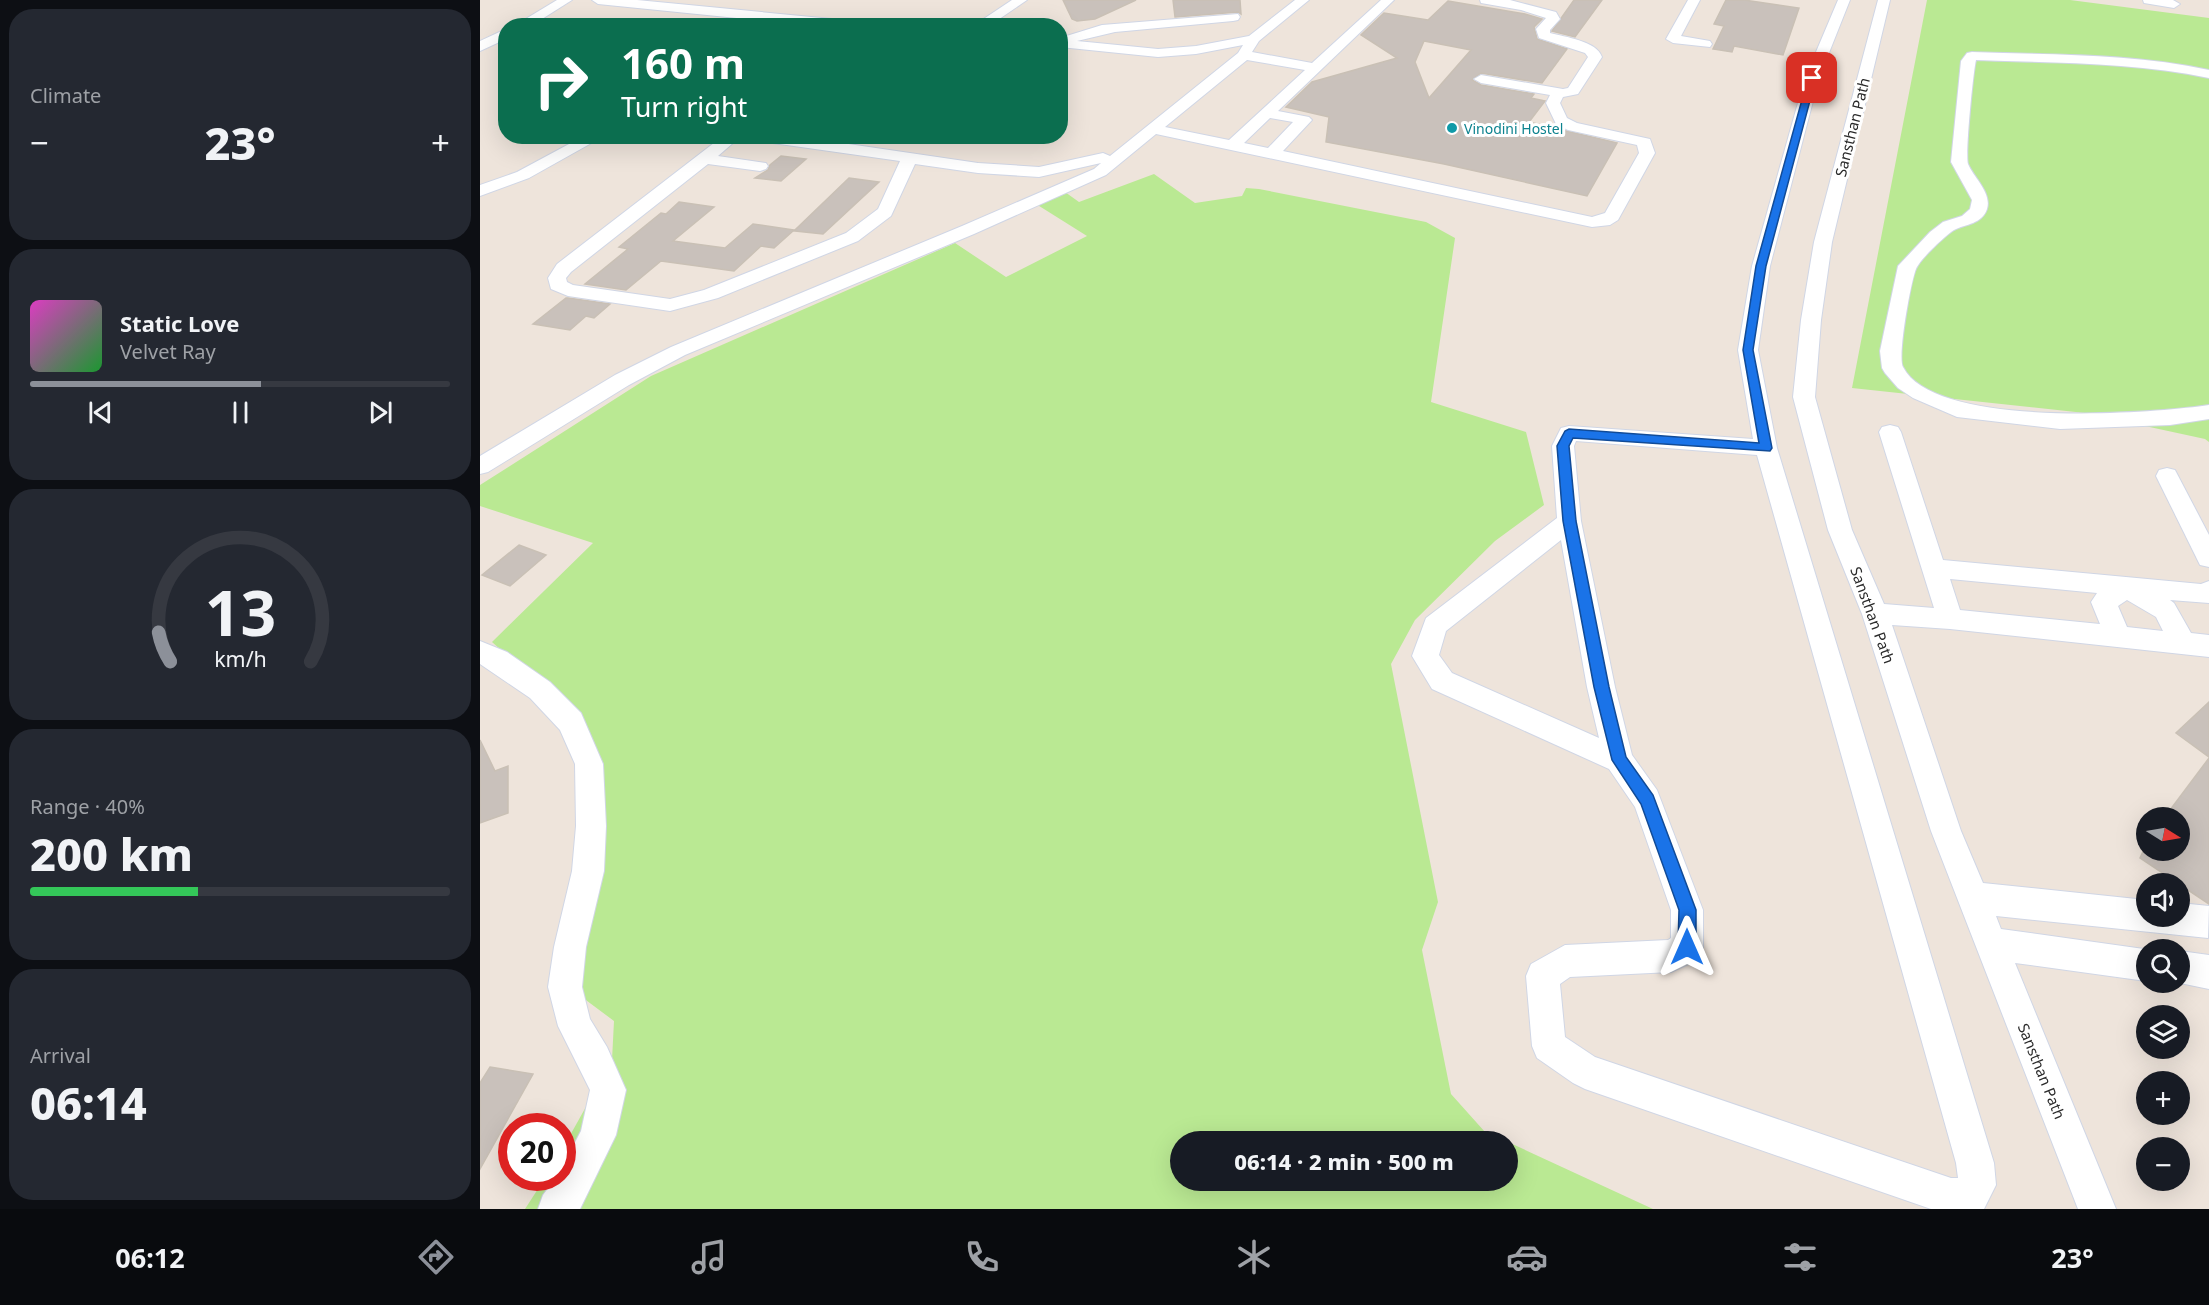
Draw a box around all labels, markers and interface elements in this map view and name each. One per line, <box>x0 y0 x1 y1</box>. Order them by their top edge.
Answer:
text: 160 m <box>621 34 745 91</box>
icon: right <box>522 42 600 120</box>
pin <box>1786 52 1837 103</box>
icon: arrive <box>1795 61 1828 94</box>
street label: Sansthan Path <box>1830 75 1874 179</box>
text: Climate <box>30 82 101 109</box>
text: Turn right <box>621 88 747 125</box>
text: 23° <box>204 112 276 173</box>
place label: Vinodini Hostel <box>1464 119 1563 138</box>
text: − <box>30 120 49 165</box>
text: + <box>431 120 450 165</box>
marker: Vinodini Hostel <box>1445 121 1459 135</box>
text: Static Love <box>120 308 239 338</box>
text: Velvet Ray <box>120 338 216 365</box>
icon: previous <box>84 396 117 429</box>
icon: pause <box>224 396 257 429</box>
icon: next <box>364 396 397 429</box>
street label: Sansthan Path <box>1846 564 1900 666</box>
text: 13 <box>204 569 276 654</box>
text: km/h <box>214 644 266 673</box>
text: Range · 40% <box>30 793 145 820</box>
north arrow <box>2136 807 2190 861</box>
map controls <box>2136 807 2190 1191</box>
text: 200 km <box>30 823 193 884</box>
button: sound <box>2136 873 2190 927</box>
position arrow <box>1655 915 1719 979</box>
button: search <box>2136 939 2190 993</box>
button: layers <box>2136 1005 2190 1059</box>
street label: Sansthan Path <box>2014 1020 2070 1122</box>
text: Arrival <box>30 1042 91 1069</box>
button: + <box>2136 1071 2190 1125</box>
text: 06:14 <box>30 1072 147 1133</box>
speed limit sign: 20 <box>498 1113 576 1191</box>
button: − <box>2136 1137 2190 1191</box>
text: 06:14 · 2 min · 500 m <box>1234 1146 1454 1176</box>
icon: directions <box>415 1236 457 1278</box>
icon: music <box>688 1236 730 1278</box>
icon: phone <box>961 1236 1003 1278</box>
icon: climate <box>1233 1236 1275 1278</box>
icon: car <box>1506 1236 1548 1278</box>
icon: filters <box>1779 1236 1821 1278</box>
text: 06:12 <box>115 1239 185 1276</box>
text: 23° <box>2051 1239 2094 1276</box>

